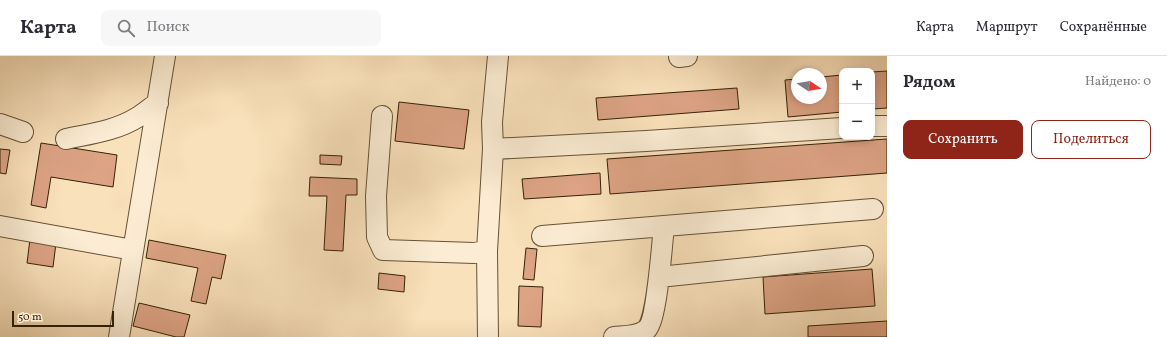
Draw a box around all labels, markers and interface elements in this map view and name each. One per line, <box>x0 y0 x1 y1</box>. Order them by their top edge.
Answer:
search box <box>101 10 381 46</box>
text: Карта <box>20 15 77 41</box>
icon: search <box>115 17 137 39</box>
text: Поиск <box>147 17 190 38</box>
text: Карта <box>916 18 954 37</box>
text: Маршрут <box>976 18 1038 37</box>
text: Сохранённые <box>1060 18 1147 37</box>
north arrow <box>791 68 827 104</box>
map controls <box>839 68 875 140</box>
button: + <box>839 68 875 104</box>
text: Рядом <box>903 71 956 94</box>
text: Найдено: 0 <box>1085 73 1151 91</box>
button: − <box>839 104 875 140</box>
button: Сохранить <box>903 120 1023 159</box>
button: Поделиться <box>1031 120 1151 159</box>
scale bar <box>12 309 114 328</box>
text: 50 m <box>18 310 42 325</box>

